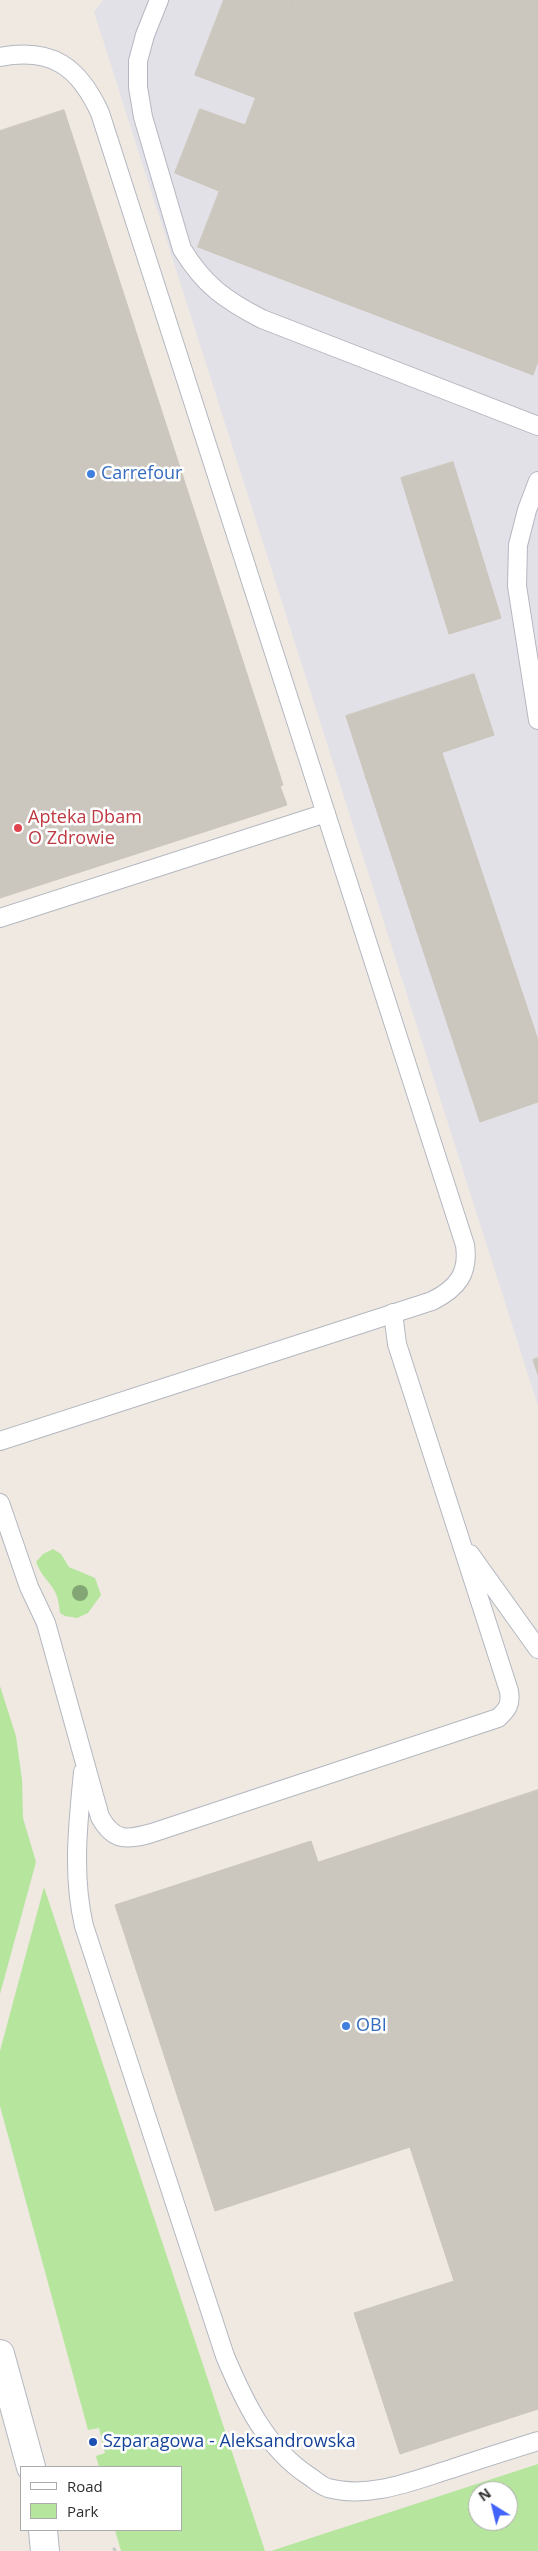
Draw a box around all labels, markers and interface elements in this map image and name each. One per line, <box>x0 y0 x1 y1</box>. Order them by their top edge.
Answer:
place label: Carrefour <box>101 463 182 485</box>
marker: Carrefour <box>85 468 97 480</box>
place label: Apteka Dbam O Zdrowie <box>28 807 142 850</box>
marker: Apteka Dbam O Zdrowie <box>12 822 24 834</box>
place label: OBI <box>356 2015 387 2037</box>
marker: OBI <box>340 2020 352 2032</box>
place label: Szparagowa - Aleksandrowska <box>103 2431 356 2453</box>
marker: Szparagowa - Aleksandrowska <box>87 2436 99 2448</box>
legend <box>20 2466 182 2531</box>
text: Road <box>67 2476 103 2496</box>
north arrow <box>468 2481 518 2531</box>
text: N <box>474 2483 495 2505</box>
text: Park <box>67 2501 98 2521</box>

